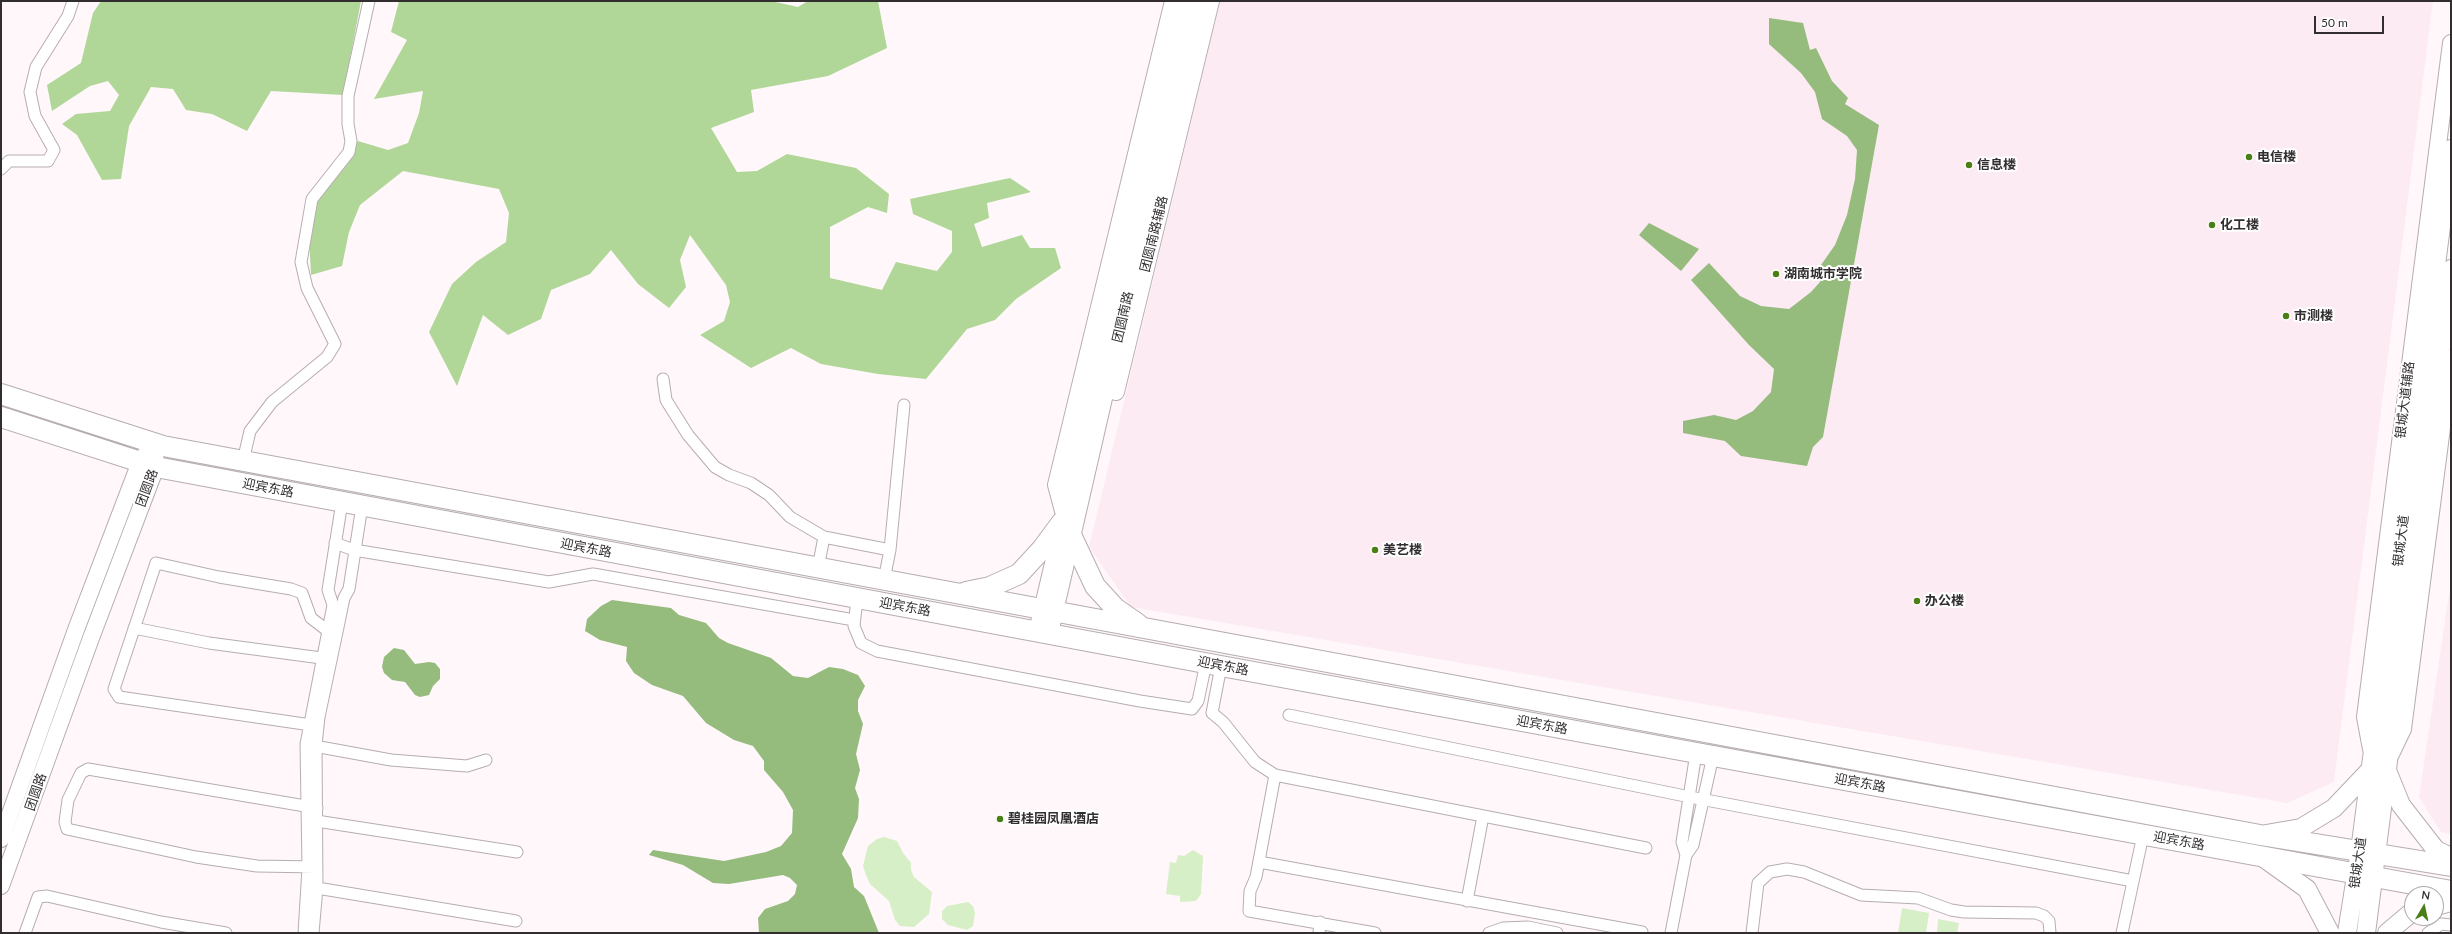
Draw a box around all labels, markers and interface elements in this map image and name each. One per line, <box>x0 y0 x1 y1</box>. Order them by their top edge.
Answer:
scale bar <box>2316 8 2386 34</box>
text: 50 m <box>2321 15 2348 30</box>
place label: 电信楼 <box>2257 149 2296 165</box>
marker: 电信楼 <box>2244 152 2254 162</box>
place label: 信息楼 <box>1977 157 2016 173</box>
marker: 信息楼 <box>1964 160 1974 170</box>
street label: 团圆南路辅路 <box>1137 194 1171 274</box>
place label: 化工楼 <box>2220 217 2259 233</box>
marker: 化工楼 <box>2207 220 2217 230</box>
place label: 湖南城市学院 <box>1784 266 1862 282</box>
marker: 湖南城市学院 <box>1771 269 1781 279</box>
street label: 团圆南路 <box>1110 290 1136 344</box>
place label: 市测楼 <box>2294 308 2333 324</box>
marker: 市测楼 <box>2281 311 2291 321</box>
street label: 银城大道辅路 <box>2393 360 2417 440</box>
street label: 团圆路 <box>133 467 161 509</box>
street label: 迎宾东路 <box>241 475 295 501</box>
street label: 银城大道 <box>2390 514 2412 568</box>
street label: 迎宾东路 <box>559 535 613 561</box>
place label: 美艺楼 <box>1383 542 1422 558</box>
marker: 美艺楼 <box>1370 545 1380 555</box>
place label: 办公楼 <box>1925 593 1964 609</box>
street label: 迎宾东路 <box>878 595 932 619</box>
marker: 办公楼 <box>1912 596 1922 606</box>
street label: 迎宾东路 <box>1196 653 1250 679</box>
street label: 迎宾东路 <box>1515 713 1569 737</box>
street label: 团圆路 <box>22 771 50 813</box>
street label: 迎宾东路 <box>1833 771 1887 795</box>
place label: 碧桂园凤凰酒店 <box>1008 811 1099 827</box>
marker: 碧桂园凤凰酒店 <box>995 814 1005 824</box>
street label: 迎宾东路 <box>2152 829 2206 853</box>
street label: 银城大道 <box>2347 836 2369 890</box>
north arrow <box>2404 886 2444 926</box>
text: N <box>2421 888 2431 902</box>

